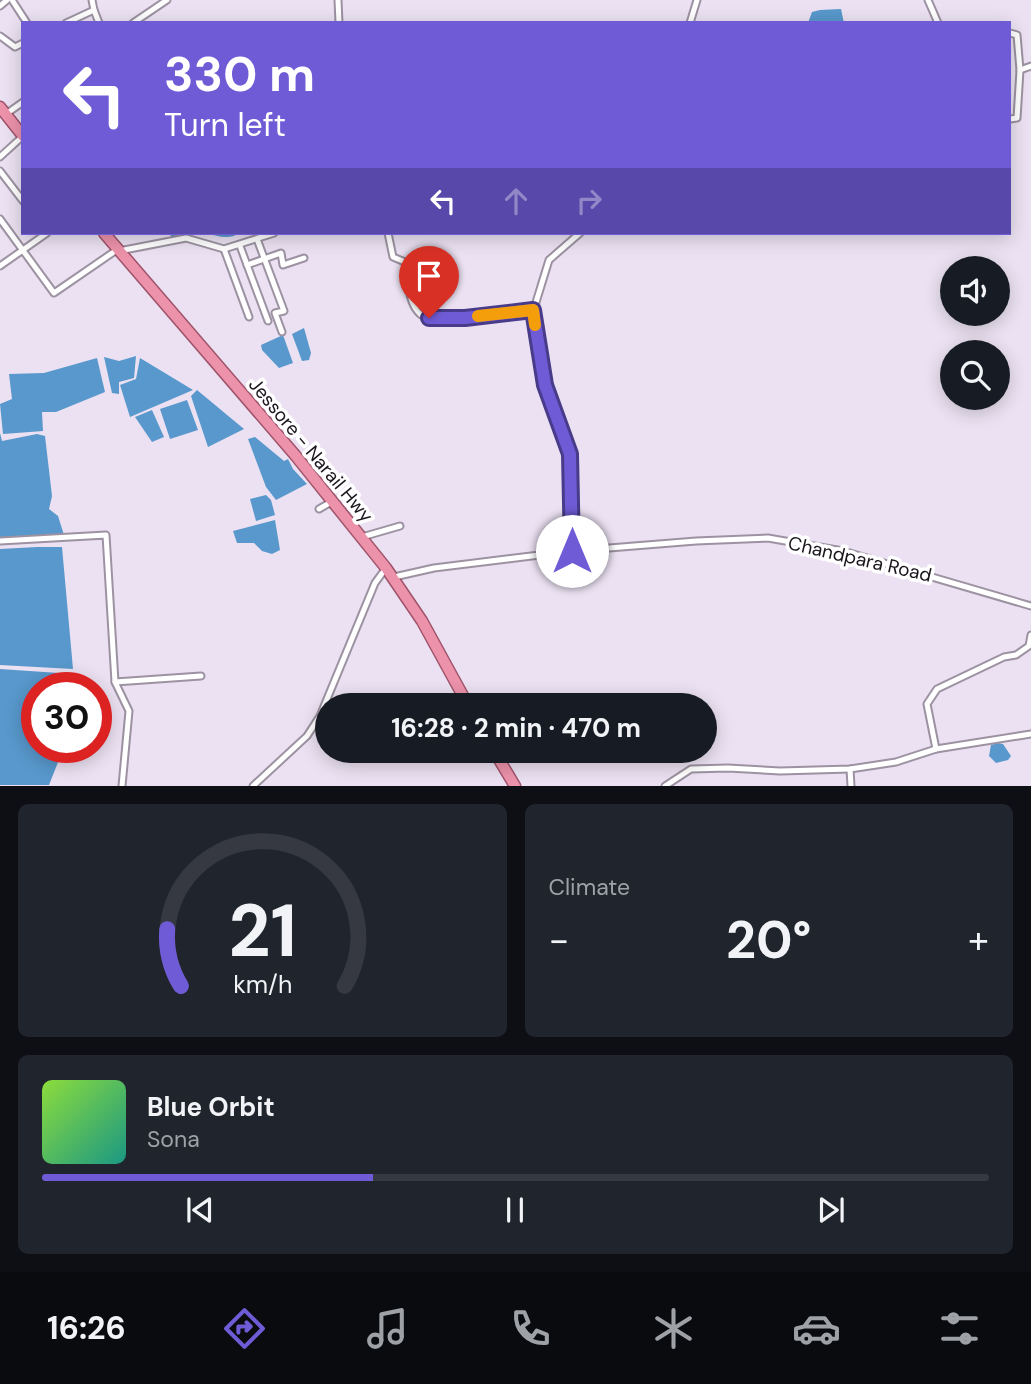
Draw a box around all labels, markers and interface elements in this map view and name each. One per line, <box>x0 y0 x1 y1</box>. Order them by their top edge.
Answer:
text: 330 m <box>164 42 315 106</box>
icon: left <box>49 49 140 140</box>
text: Turn left <box>164 104 286 146</box>
icon: left <box>424 182 462 220</box>
icon: ahead <box>497 182 535 220</box>
icon: right <box>570 182 608 220</box>
pin <box>399 246 459 318</box>
map controls <box>940 256 1010 410</box>
button: sound <box>940 256 1010 326</box>
icon: arrive <box>410 257 448 295</box>
button: search <box>940 340 1010 410</box>
street label: Jessore - Narail Hwy <box>243 373 379 528</box>
position arrow <box>535 514 609 588</box>
street label: Chandpara Road <box>786 530 934 588</box>
speed limit sign: 30 <box>21 672 112 763</box>
text: 16:28 · 2 min · 470 m <box>391 711 641 745</box>
text: Climate <box>549 872 630 902</box>
text: 21 <box>228 885 297 980</box>
text: 20° <box>726 906 811 974</box>
text: − <box>549 915 569 965</box>
text: + <box>968 915 989 965</box>
text: km/h <box>233 968 292 1001</box>
text: Blue Orbit <box>147 1090 275 1124</box>
text: Sona <box>147 1124 200 1154</box>
icon: previous <box>181 1191 219 1229</box>
icon: pause <box>496 1191 534 1229</box>
icon: next <box>812 1191 850 1229</box>
icon: directions <box>220 1304 269 1353</box>
icon: music <box>363 1304 412 1353</box>
icon: phone <box>506 1304 555 1353</box>
icon: climate <box>649 1304 698 1353</box>
icon: car <box>792 1304 841 1353</box>
icon: filters <box>935 1304 984 1353</box>
text: 16:26 <box>47 1307 126 1349</box>

